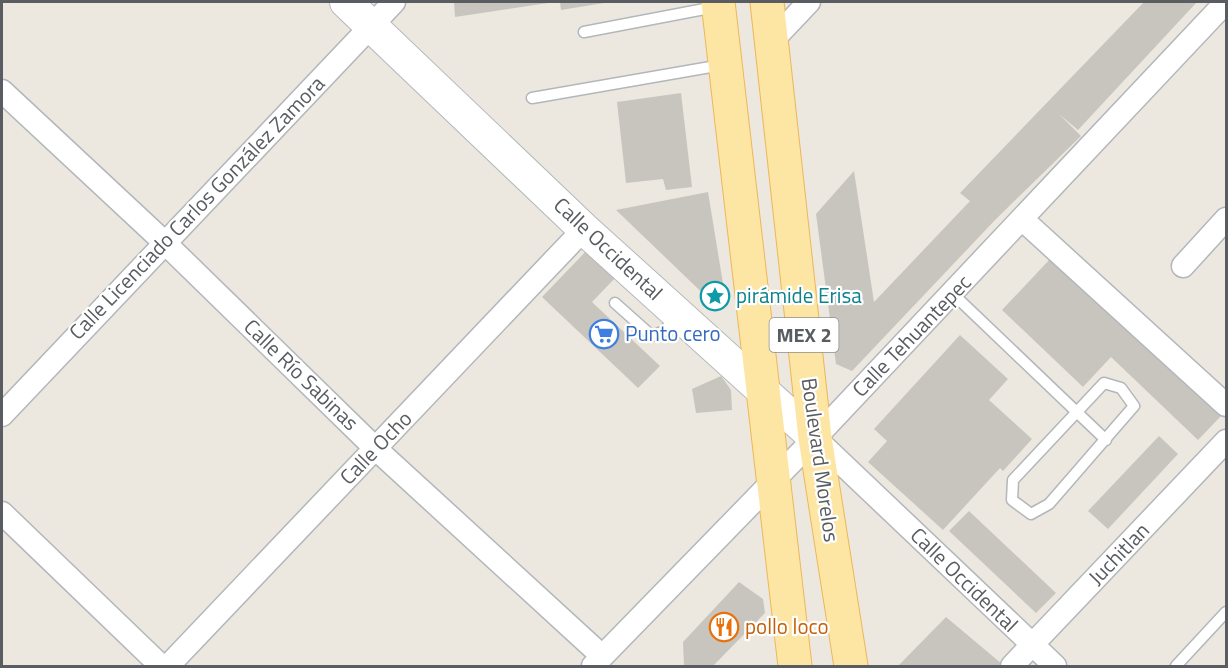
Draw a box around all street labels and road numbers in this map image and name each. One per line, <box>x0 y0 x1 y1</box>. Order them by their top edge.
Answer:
street label: Calle Licenciado Carlos González Zamora <box>61 68 332 347</box>
street label: Calle Occidental <box>547 189 670 307</box>
street label: Calle Tehuantepec <box>844 267 978 404</box>
street label: Calle Río Sabinas <box>237 311 366 438</box>
road number: MEX 2 <box>770 318 838 352</box>
street label: Boulevard Morelos <box>794 376 848 544</box>
street label: Calle Ocho <box>332 403 419 492</box>
street label: Juchitlan <box>1080 515 1156 592</box>
street label: Calle Occidental <box>904 519 1026 639</box>

